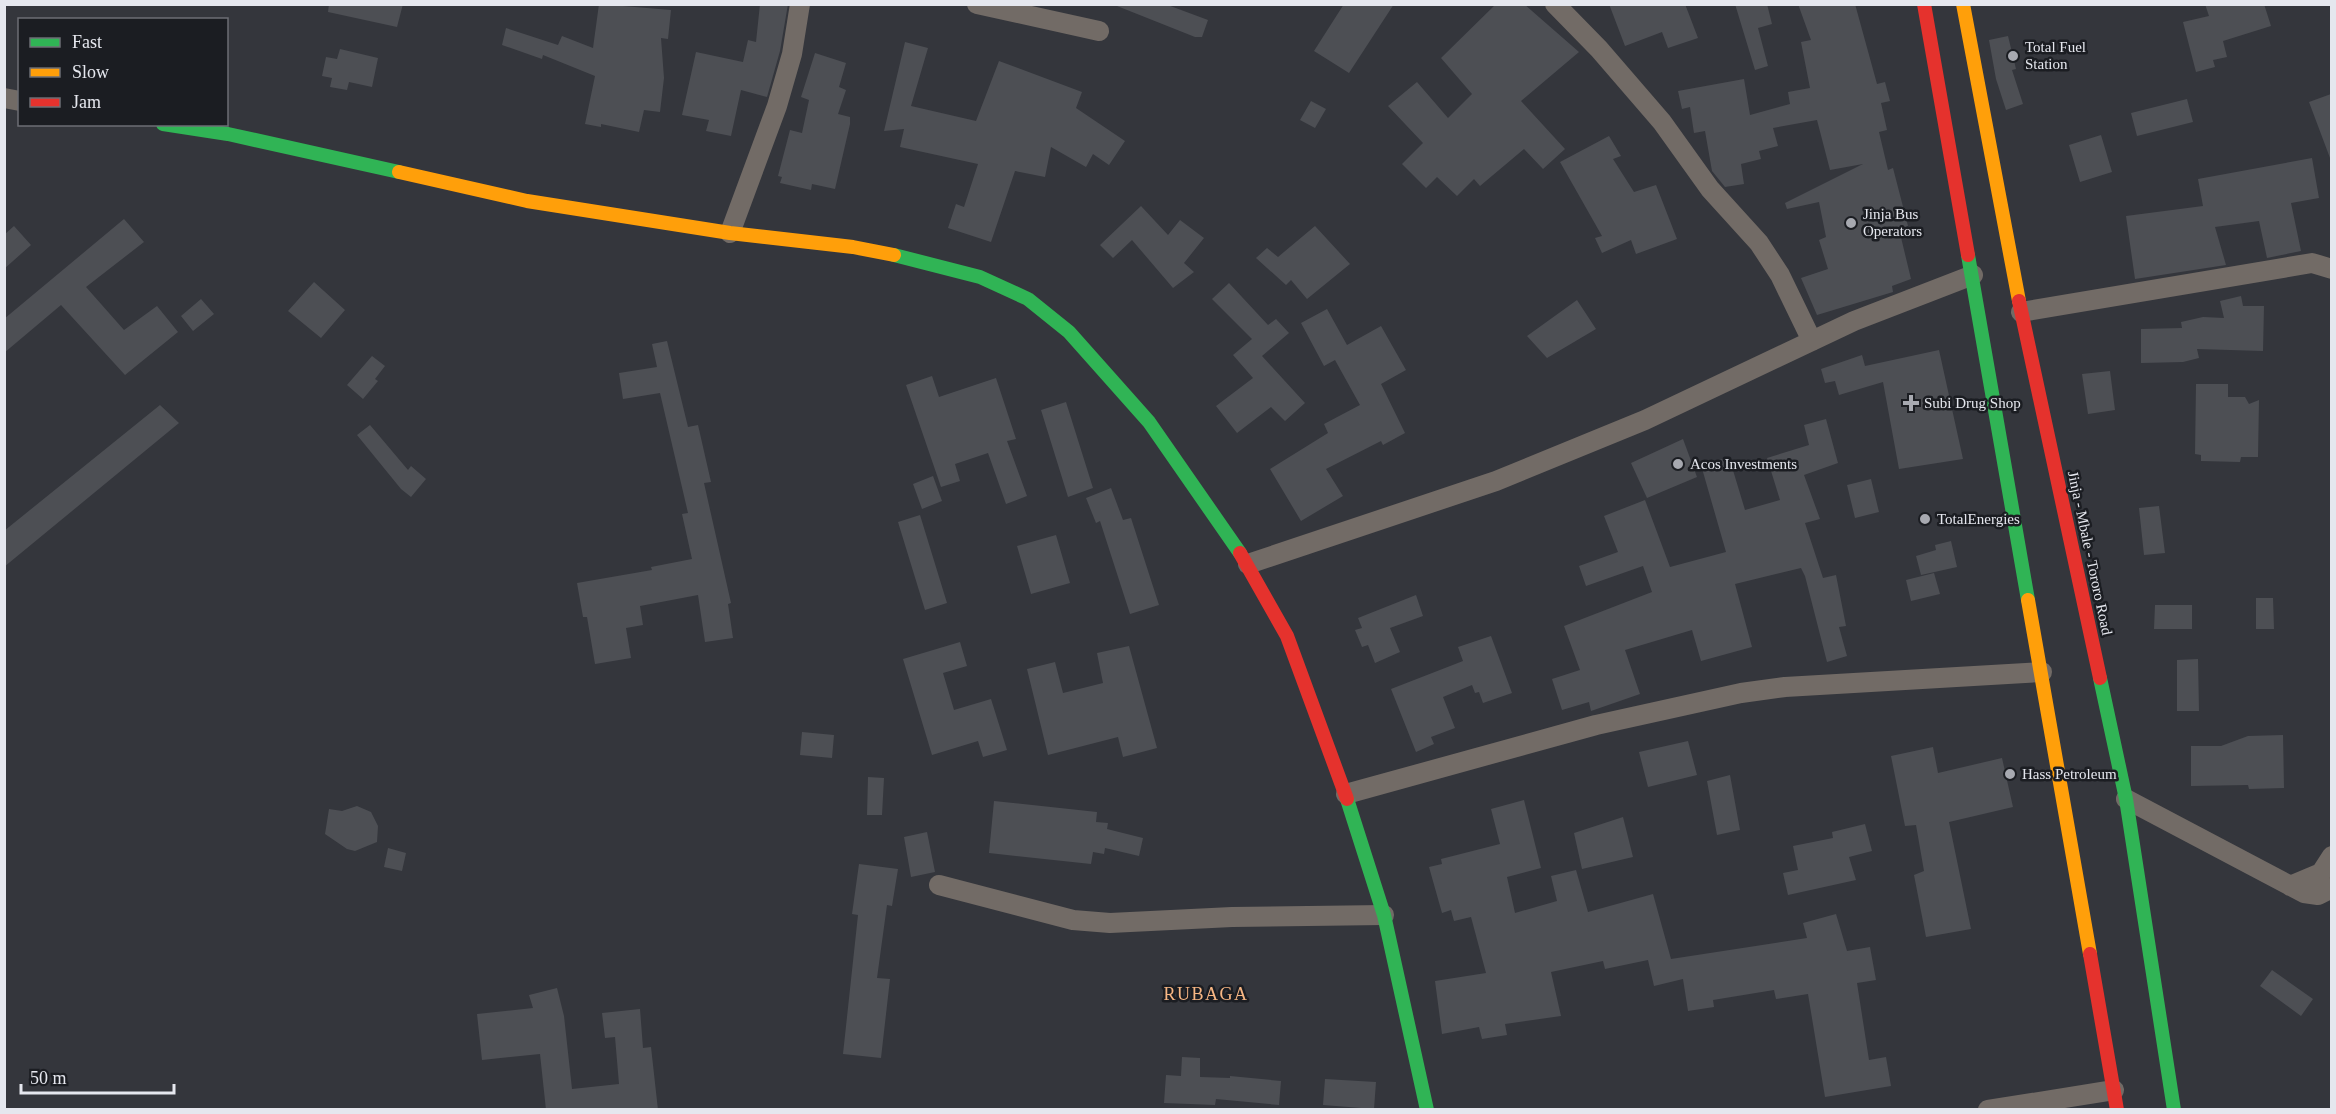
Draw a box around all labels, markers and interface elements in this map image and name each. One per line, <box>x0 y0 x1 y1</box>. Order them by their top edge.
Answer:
legend <box>18 18 228 126</box>
text: Fast <box>72 32 102 52</box>
place label: Total Fuel Station <box>2025 39 2086 72</box>
marker: Total Fuel Station <box>2006 49 2020 63</box>
text: Slow <box>72 62 109 82</box>
text: Jam <box>72 92 101 112</box>
place label: Jinja Bus Operators <box>1863 206 1922 239</box>
marker: Jinja Bus Operators <box>1844 216 1858 230</box>
marker: Subi Drug Shop <box>1902 394 1920 412</box>
place label: Subi Drug Shop <box>1924 395 2021 411</box>
place label: Acos Investments <box>1690 456 1797 472</box>
marker: Acos Investments <box>1671 457 1685 471</box>
street label: Jinja - Mbale - Tororo Road <box>2065 469 2115 637</box>
place label: TotalEnergies <box>1937 511 2020 527</box>
marker: TotalEnergies <box>1918 512 1932 526</box>
place label: Hass Petroleum <box>2022 766 2117 782</box>
marker: Hass Petroleum <box>2003 767 2017 781</box>
district label: RUBAGA <box>1163 984 1249 1004</box>
scale bar <box>21 1057 174 1095</box>
text: 50 m <box>30 1068 67 1088</box>

